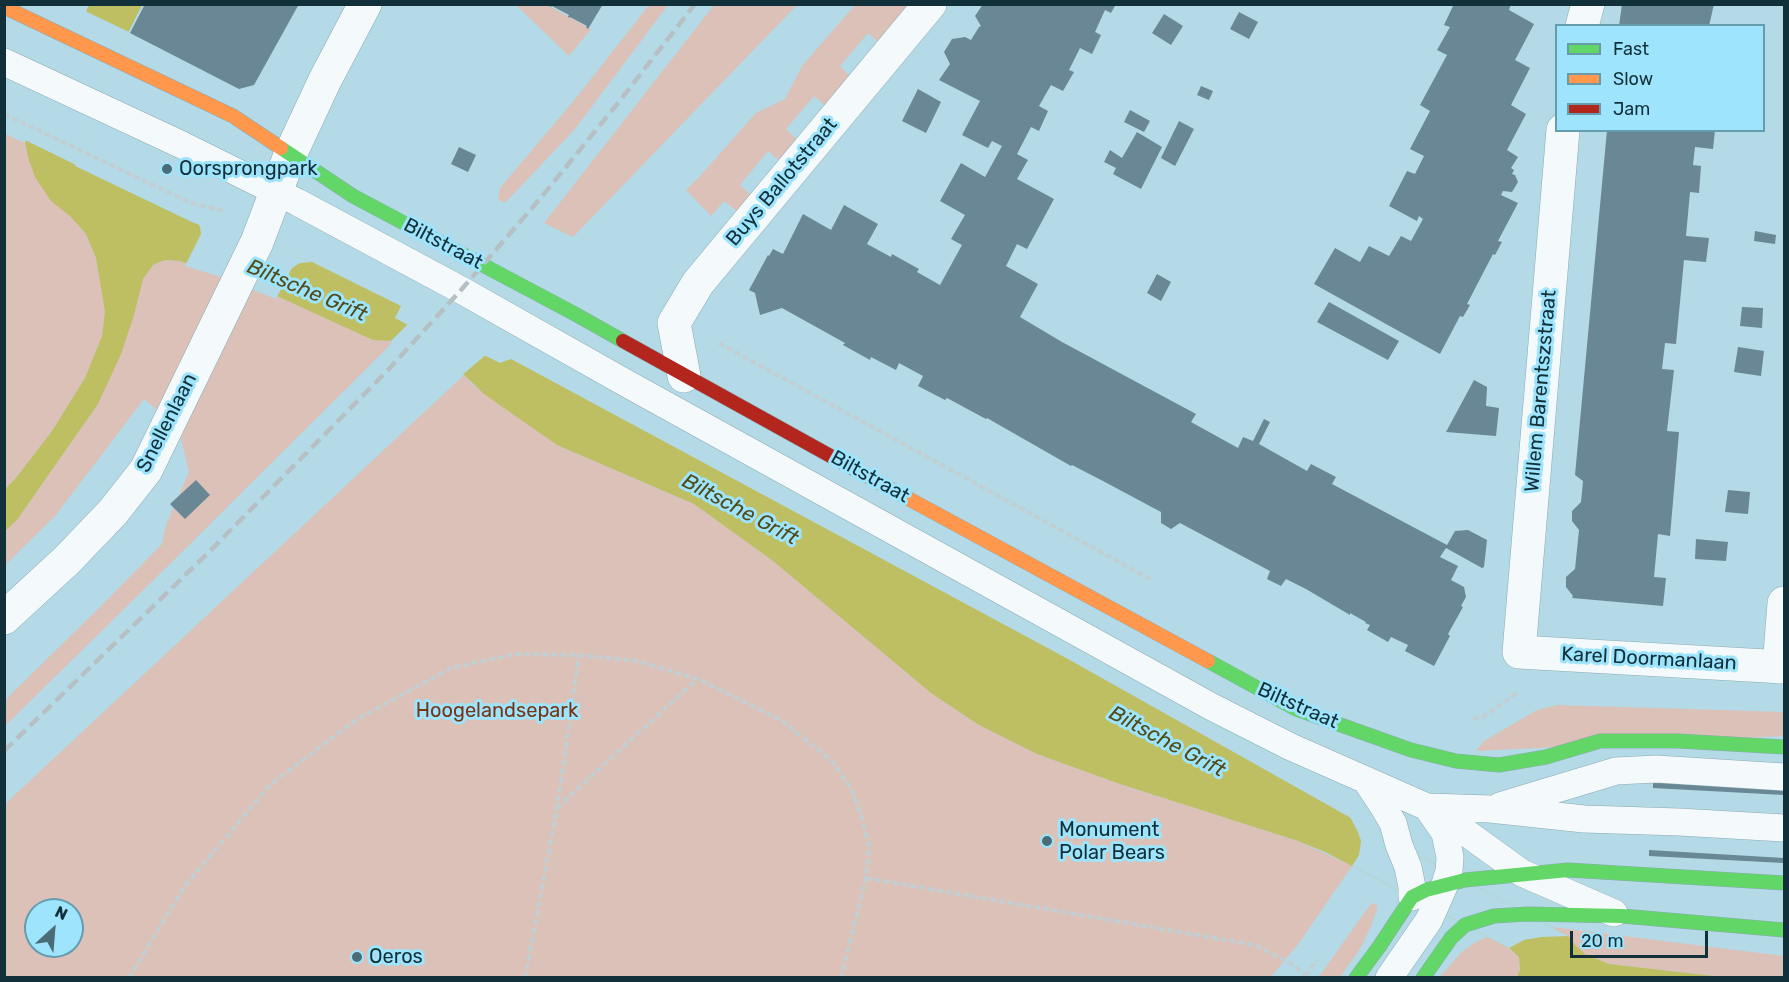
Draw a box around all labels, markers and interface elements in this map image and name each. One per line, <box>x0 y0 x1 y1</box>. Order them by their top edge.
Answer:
legend <box>1555 24 1765 132</box>
text: Fast <box>1613 38 1649 60</box>
text: Slow <box>1613 68 1653 90</box>
text: Jam <box>1613 98 1650 120</box>
street label: Buys Ballotstraat <box>721 113 843 251</box>
place label: Oorsprongpark <box>179 157 318 181</box>
marker: Oorsprongpark <box>160 162 174 176</box>
street label: Biltstraat <box>399 213 487 275</box>
water label: Biltsche Grift <box>243 254 371 328</box>
street label: Willem Barentszstraat <box>1520 289 1562 493</box>
street label: Snellenlaan <box>132 370 202 476</box>
street label: Biltstraat <box>827 446 913 508</box>
water label: Biltsche Grift <box>678 469 802 551</box>
street label: Karel Doormanlaan <box>1561 642 1737 676</box>
street label: Biltstraat <box>1254 678 1342 734</box>
park label: Hoogelandsepark <box>416 699 578 723</box>
water label: Biltsche Grift <box>1105 701 1229 783</box>
place label: Monument Polar Bears <box>1059 818 1165 865</box>
marker: Monument Polar Bears <box>1040 834 1054 848</box>
north arrow <box>24 898 84 958</box>
text: N <box>52 902 71 924</box>
scale bar <box>1573 919 1711 957</box>
text: 20 m <box>1581 930 1623 952</box>
place label: Oeros <box>369 945 423 969</box>
marker: Oeros <box>350 950 364 964</box>

